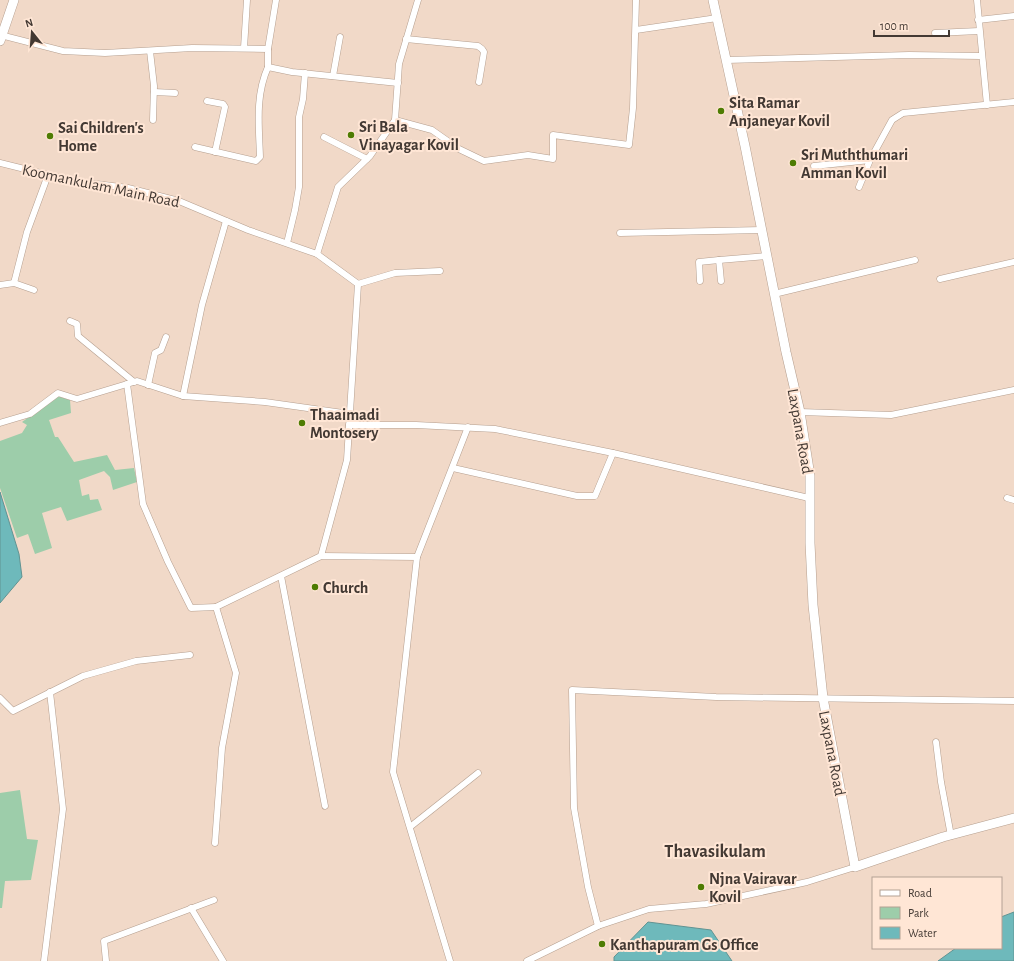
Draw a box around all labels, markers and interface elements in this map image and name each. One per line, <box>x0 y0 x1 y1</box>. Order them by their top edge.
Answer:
north arrow <box>12 12 52 52</box>
scale bar <box>874 12 949 38</box>
text: N <box>24 17 34 29</box>
text: 100 m <box>880 20 908 32</box>
place label: Sita Ramar Anjaneyar Kovil <box>729 95 830 130</box>
marker: Sita Ramar Anjaneyar Kovil <box>716 106 726 116</box>
place label: Sri Bala Vinayagar Kovil <box>359 119 459 154</box>
place label: Sai Children's Home <box>58 120 144 154</box>
marker: Sri Bala Vinayagar Kovil <box>346 130 356 140</box>
marker: Sai Children's Home <box>45 131 55 141</box>
place label: Sri Muththumari Amman Kovil <box>801 147 908 181</box>
marker: Sri Muththumari Amman Kovil <box>788 158 798 168</box>
street label: Koomankulam Main Road <box>21 161 181 211</box>
street label: Laxpana Road <box>785 387 815 475</box>
place label: Thaaimadi Montosery <box>310 407 379 442</box>
marker: Thaaimadi Montosery <box>297 418 307 428</box>
place label: Church <box>323 580 368 596</box>
marker: Church <box>310 582 320 592</box>
street label: Laxpana Road <box>816 709 848 797</box>
district label: Thavasikulam <box>664 843 766 861</box>
place label: Njna Vairavar Kovil <box>709 871 797 905</box>
legend <box>872 877 1002 949</box>
marker: Njna Vairavar Kovil <box>696 882 706 892</box>
text: Road <box>908 887 932 899</box>
text: Park <box>908 907 929 919</box>
text: Water <box>908 927 937 939</box>
place label: Kanthapuram Gs Office <box>610 937 759 953</box>
marker: Kanthapuram Gs Office <box>597 939 607 949</box>

